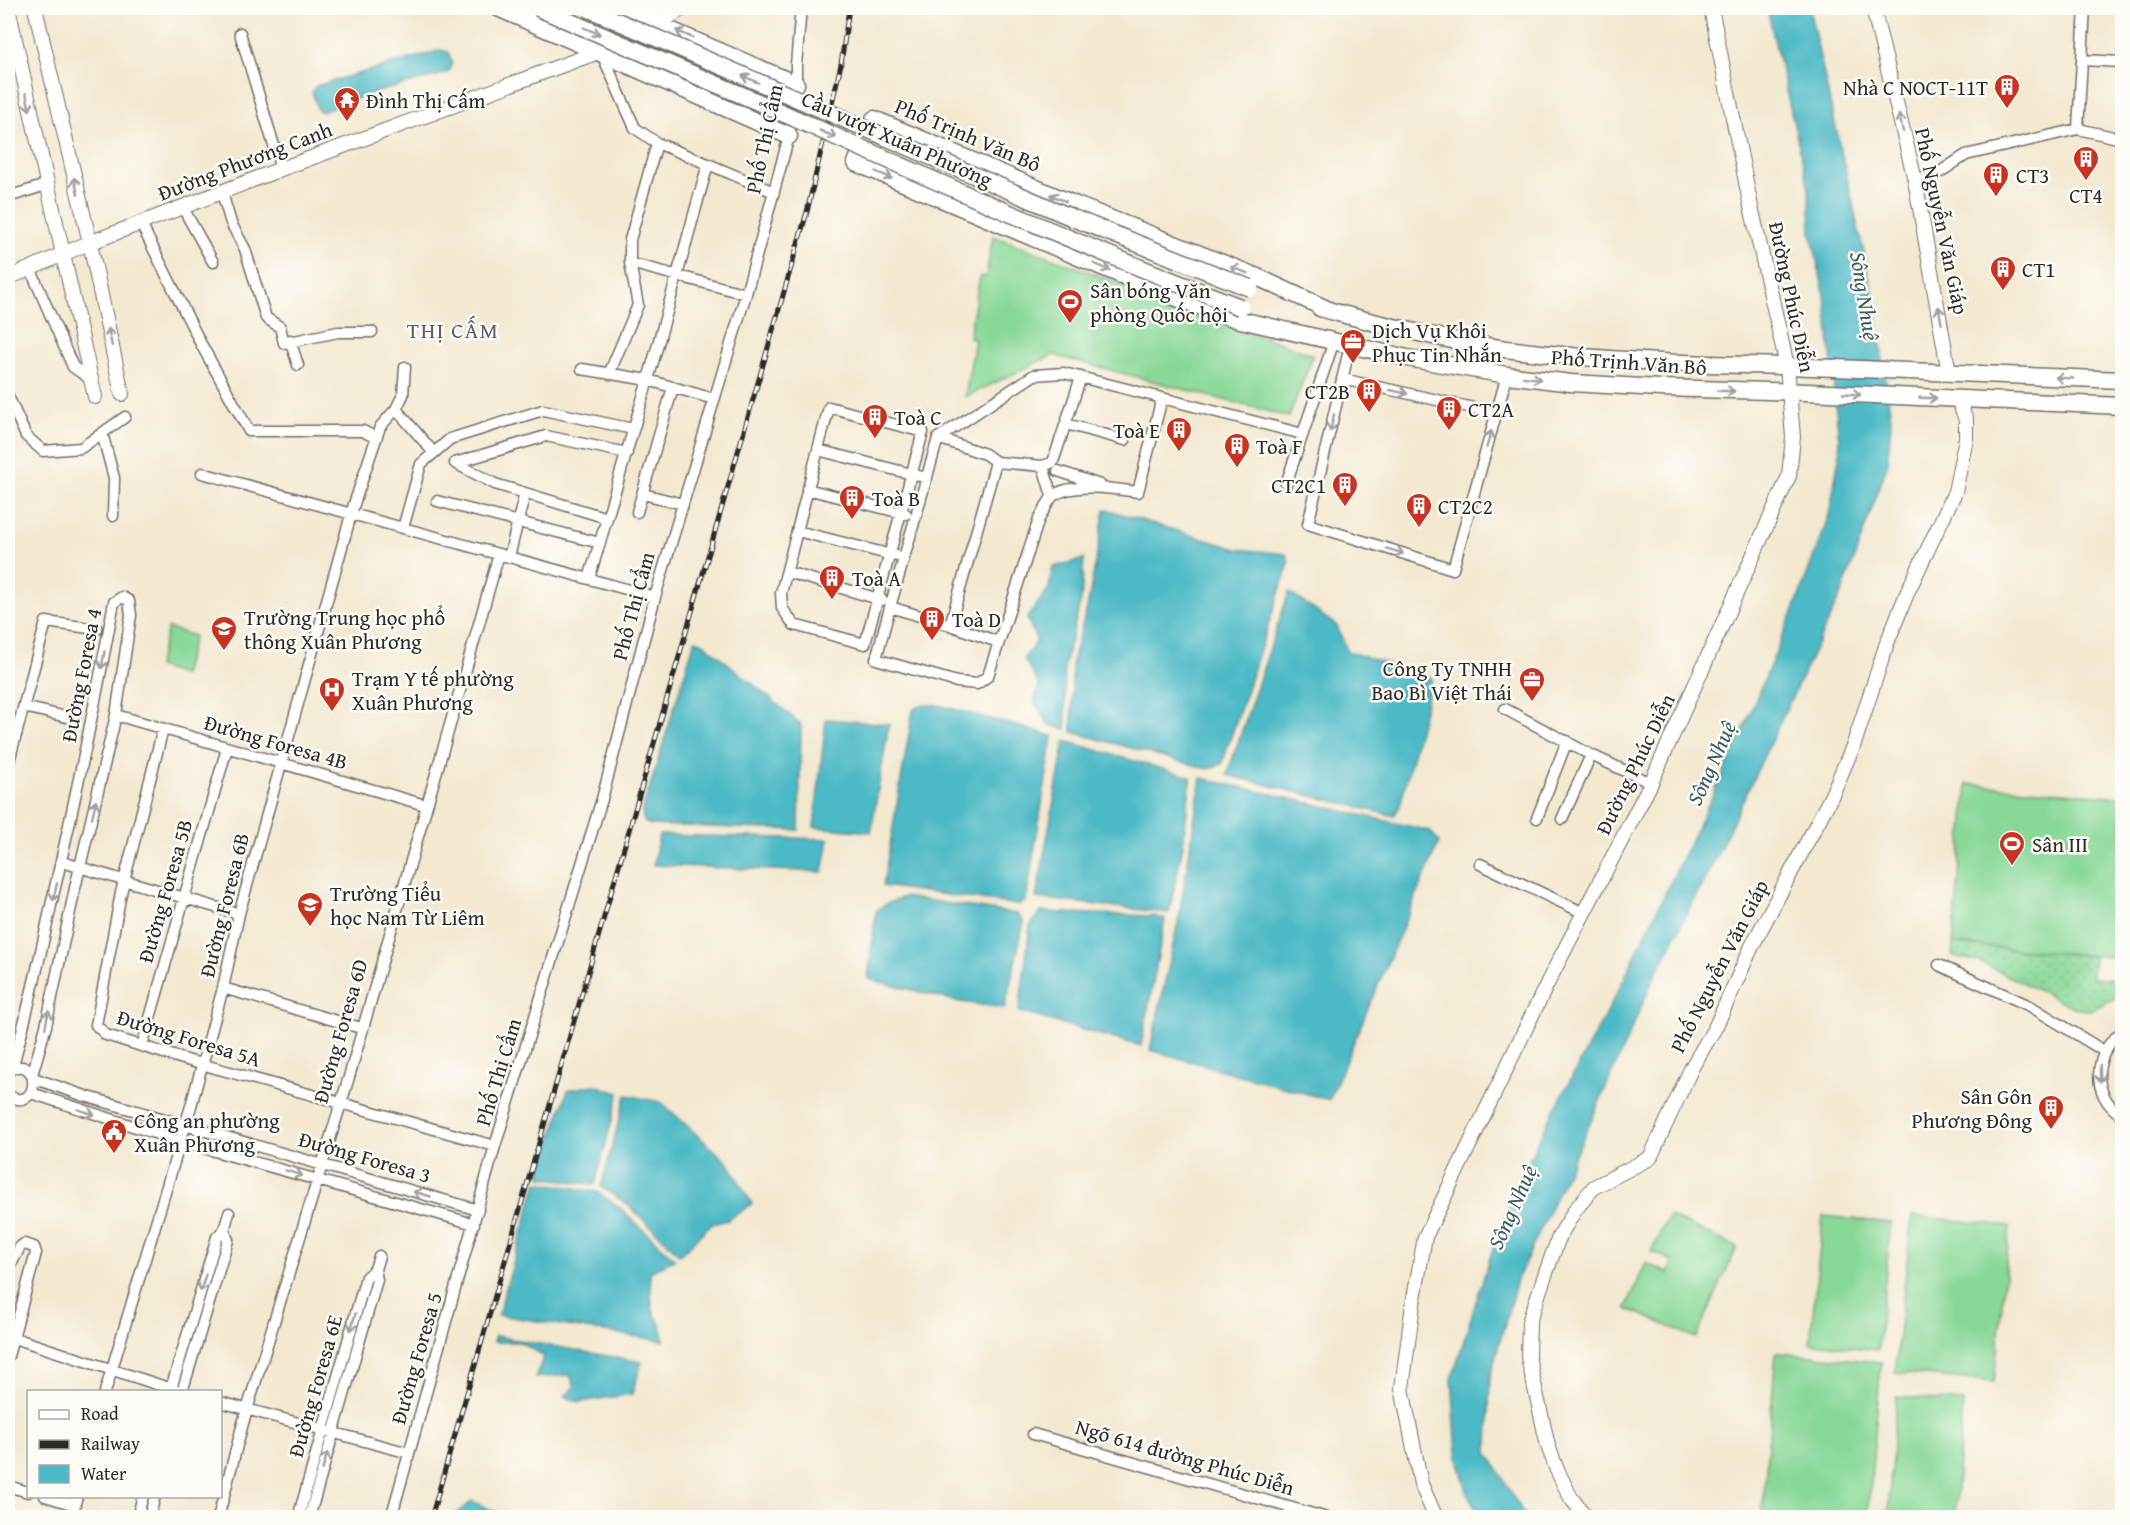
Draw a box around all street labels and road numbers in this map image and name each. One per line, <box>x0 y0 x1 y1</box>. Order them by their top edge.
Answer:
street label: Phố Thị Cẩm <box>737 81 791 197</box>
street label: Cầu vượt Xuân Phương <box>797 83 998 195</box>
street label: Phố Trịnh Văn Bô <box>890 90 1046 180</box>
street label: Đường Phương Canh <box>153 113 337 209</box>
street label: Phố Nguyễn Văn Giáp <box>1907 125 1977 317</box>
street label: Đường Phúc Diễn <box>1761 219 1823 375</box>
street label: Phố Trịnh Văn Bô <box>1550 341 1708 383</box>
street label: Phố Thị Cẩm <box>604 548 662 664</box>
street label: Đường Foresa 4 <box>53 605 109 745</box>
street label: Đường Phúc Diễn <box>1587 688 1683 840</box>
street label: Đường Foresa 4B <box>201 707 351 777</box>
street label: Đường Foresa 5B <box>130 816 200 966</box>
street label: Đường Foresa 6B <box>191 830 257 980</box>
street label: Phố Nguyễn Văn Giáp <box>1662 874 1776 1058</box>
street label: Đường Foresa 6D <box>305 955 375 1107</box>
street label: Đường Foresa 5A <box>113 1001 265 1075</box>
street label: Phố Thị Cẩm <box>467 1014 529 1130</box>
street label: Đường Foresa 3 <box>295 1123 435 1191</box>
street label: Đường Foresa 5 <box>382 1288 450 1428</box>
street label: Đường Foresa 6E <box>280 1311 350 1461</box>
street label: Ngõ 614 đường Phúc Diễn <box>1072 1411 1298 1503</box>

